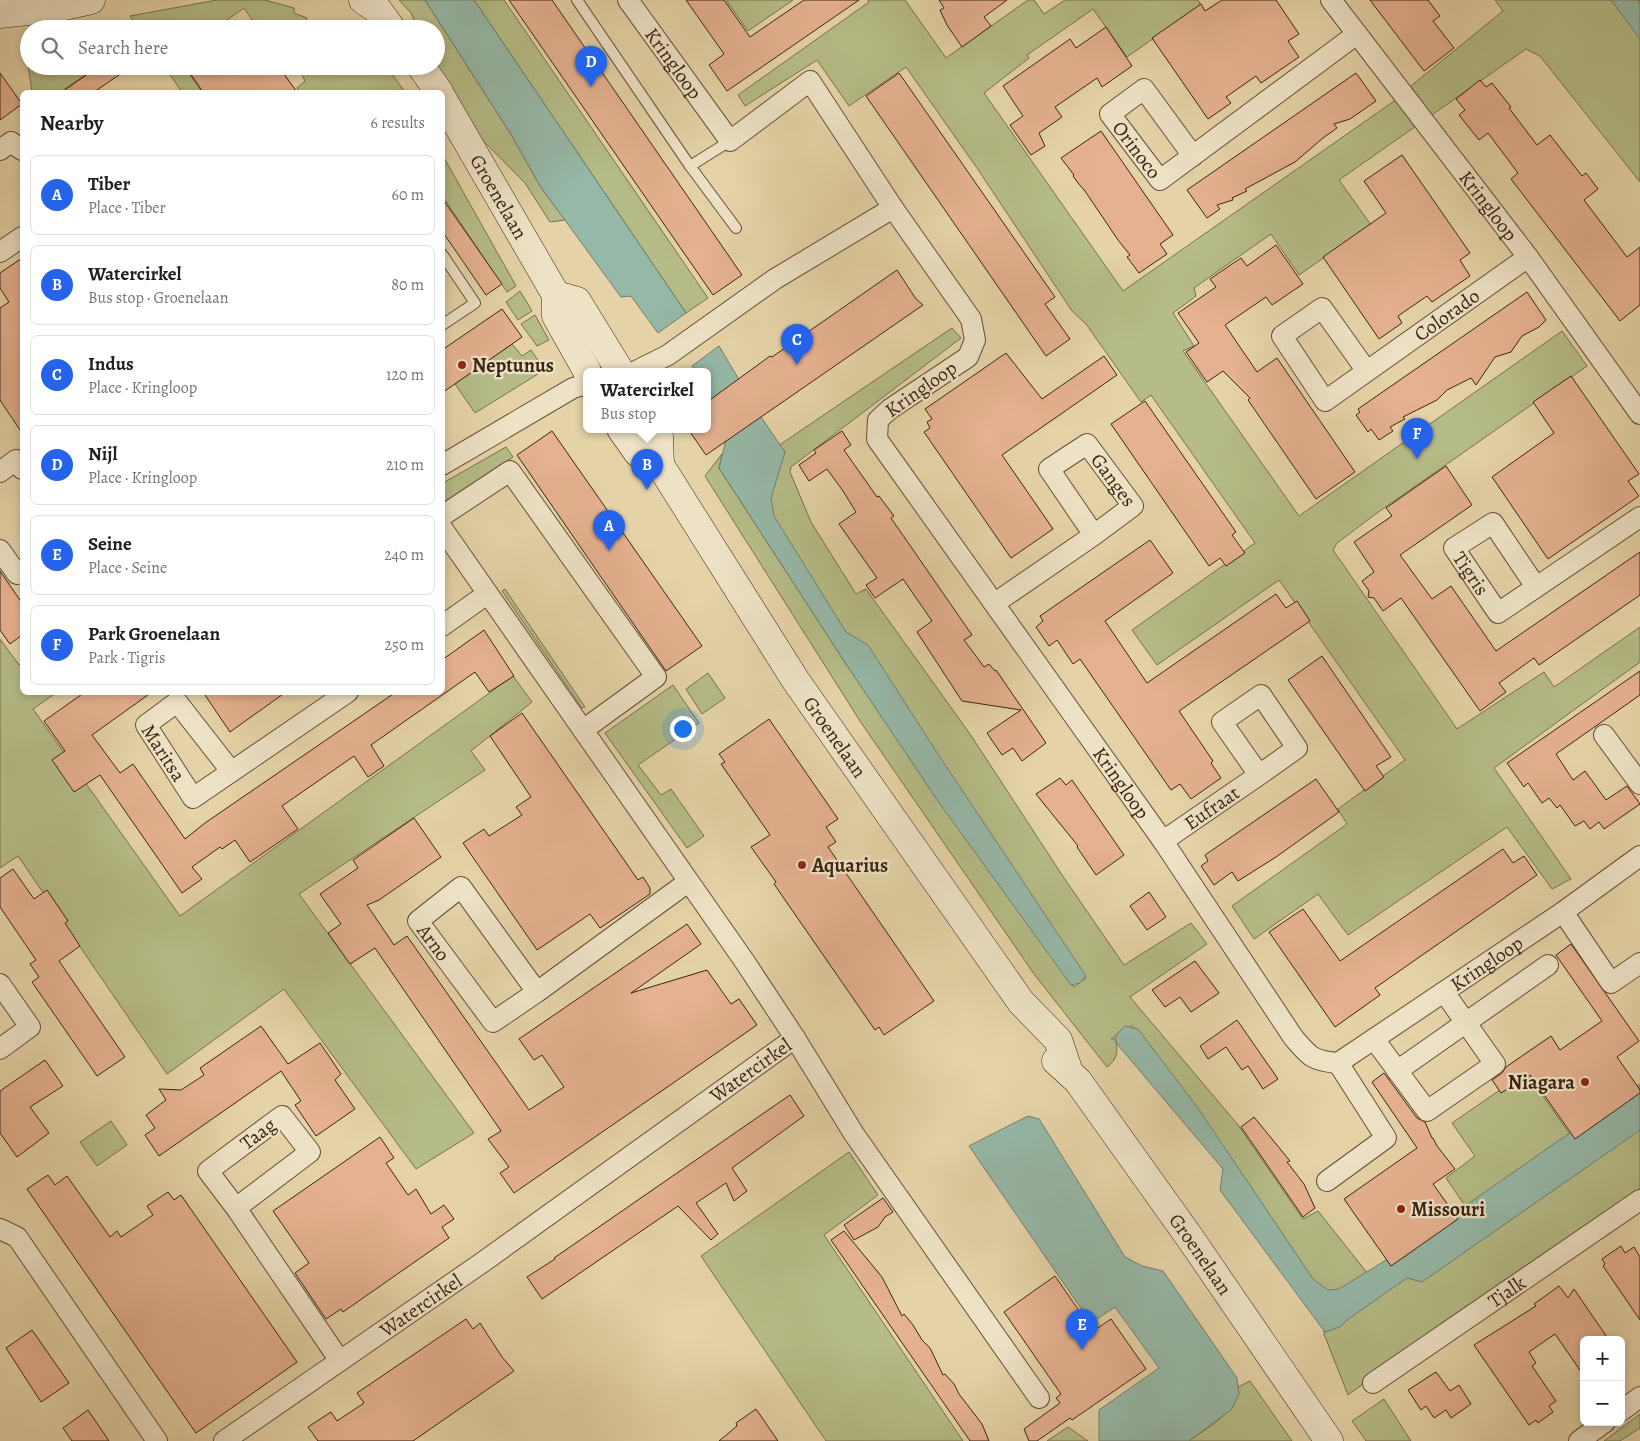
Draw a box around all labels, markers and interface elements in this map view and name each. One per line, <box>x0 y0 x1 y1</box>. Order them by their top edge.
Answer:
search box <box>20 20 445 75</box>
street label: Kringloop <box>639 22 709 104</box>
icon: search <box>38 34 66 62</box>
text: Search here <box>78 35 168 61</box>
pin: D <box>575 46 607 87</box>
text: Nearby <box>40 109 103 137</box>
text: 6 results <box>371 112 425 134</box>
street label: Orinoco <box>1106 115 1168 184</box>
street label: Groenelaan <box>464 149 534 244</box>
street label: Kringloop <box>1453 165 1524 246</box>
text: Tiber <box>88 171 130 197</box>
text: A <box>52 184 62 206</box>
text: 60 m <box>392 184 424 206</box>
text: Place · Tiber <box>88 197 166 219</box>
text: Watercirkel <box>88 261 181 287</box>
text: B <box>52 274 62 296</box>
text: 80 m <box>391 274 424 296</box>
street label: Colorado <box>1409 282 1485 347</box>
text: Bus stop · Groenelaan <box>88 287 228 309</box>
pin: C <box>781 324 813 365</box>
text: Indus <box>88 351 134 377</box>
place label: Neptunus <box>472 352 554 379</box>
street label: Kringloop <box>880 354 962 424</box>
marker: Neptunus <box>456 359 468 371</box>
text: C <box>52 364 62 386</box>
text: 120 m <box>386 364 424 386</box>
popup <box>583 368 711 433</box>
text: Place · Kringloop <box>88 377 197 399</box>
text: Watercirkel <box>600 377 694 403</box>
text: Bus stop <box>600 403 656 425</box>
pin: F <box>1401 418 1433 459</box>
text: Nijl <box>88 441 117 467</box>
street label: Ganges <box>1085 447 1142 512</box>
pin: B <box>631 449 663 490</box>
text: D <box>51 454 63 476</box>
text: 210 m <box>386 454 424 476</box>
text: Place · Kringloop <box>88 467 197 489</box>
pin: A <box>593 510 625 551</box>
text: Seine <box>88 531 132 557</box>
text: E <box>52 544 62 566</box>
text: 240 m <box>384 544 424 566</box>
street label: Tigris <box>1447 546 1496 600</box>
text: Place · Seine <box>88 557 167 579</box>
text: Park Groenelaan <box>88 621 220 647</box>
text: F <box>53 634 61 656</box>
text: 250 m <box>385 634 424 656</box>
text: Park · Tigris <box>88 647 165 669</box>
street label: Groenelaan <box>797 691 873 783</box>
your location <box>670 716 696 742</box>
street label: Maritsa <box>135 719 193 787</box>
street label: Kringloop <box>1087 741 1156 824</box>
street label: Eufraat <box>1179 779 1245 836</box>
place label: Aquarius <box>811 852 888 879</box>
marker: Aquarius <box>796 859 808 871</box>
street label: Arno <box>411 917 457 966</box>
street label: Kringloop <box>1445 929 1528 997</box>
street label: Watercirkel <box>703 1031 797 1109</box>
place label: Niagara <box>1508 1069 1575 1096</box>
marker: Niagara <box>1579 1076 1591 1088</box>
street label: Taag <box>234 1112 282 1156</box>
place label: Missouri <box>1411 1196 1485 1223</box>
marker: Missouri <box>1395 1203 1407 1215</box>
street label: Groenelaan <box>1163 1208 1239 1300</box>
street label: Watercirkel <box>373 1267 467 1344</box>
street label: Tjalk <box>1482 1269 1531 1314</box>
pin: E <box>1066 1309 1098 1350</box>
map controls <box>1580 1336 1625 1426</box>
button: + <box>1580 1336 1625 1381</box>
button: − <box>1580 1381 1625 1426</box>

